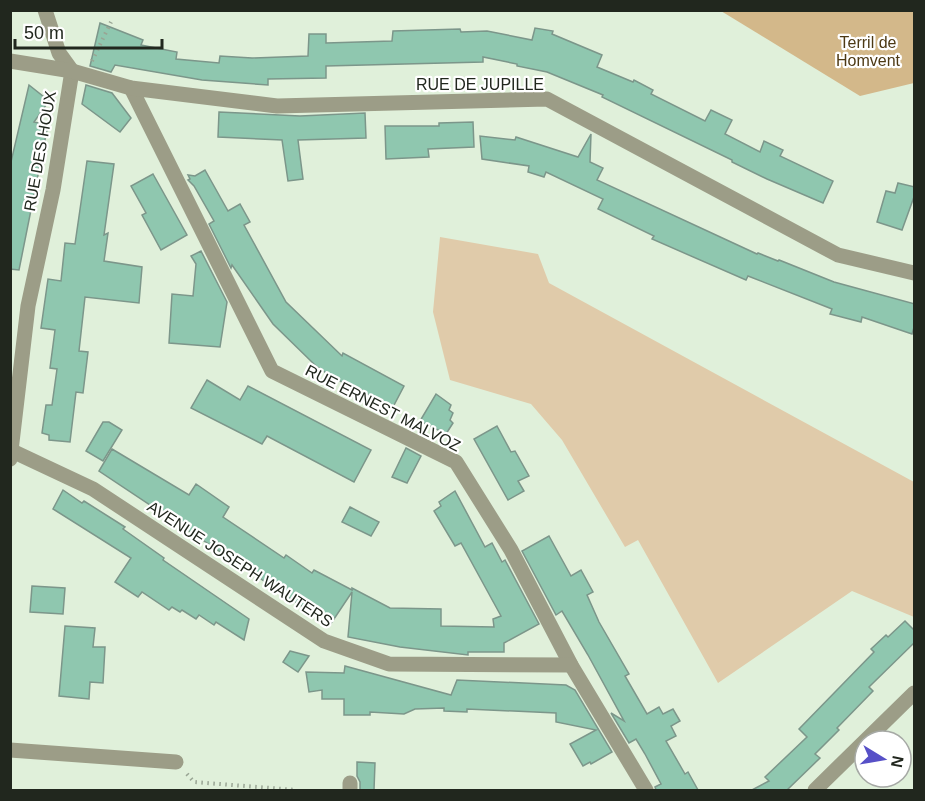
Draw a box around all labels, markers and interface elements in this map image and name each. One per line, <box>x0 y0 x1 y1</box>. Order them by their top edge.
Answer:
scale bar <box>15 12 162 50</box>
text: 50 m <box>24 23 64 43</box>
park label: Terril de Homvent <box>836 34 901 69</box>
street label: RUE DE JUPILLE <box>416 76 544 93</box>
street label: RUE DES HOUX <box>21 89 59 212</box>
street label: RUE ERNEST MALVOZ <box>303 361 464 455</box>
street label: AVENUE JOSEPH WAUTERS <box>144 498 336 630</box>
north arrow <box>853 729 913 789</box>
text: N <box>888 754 907 769</box>

